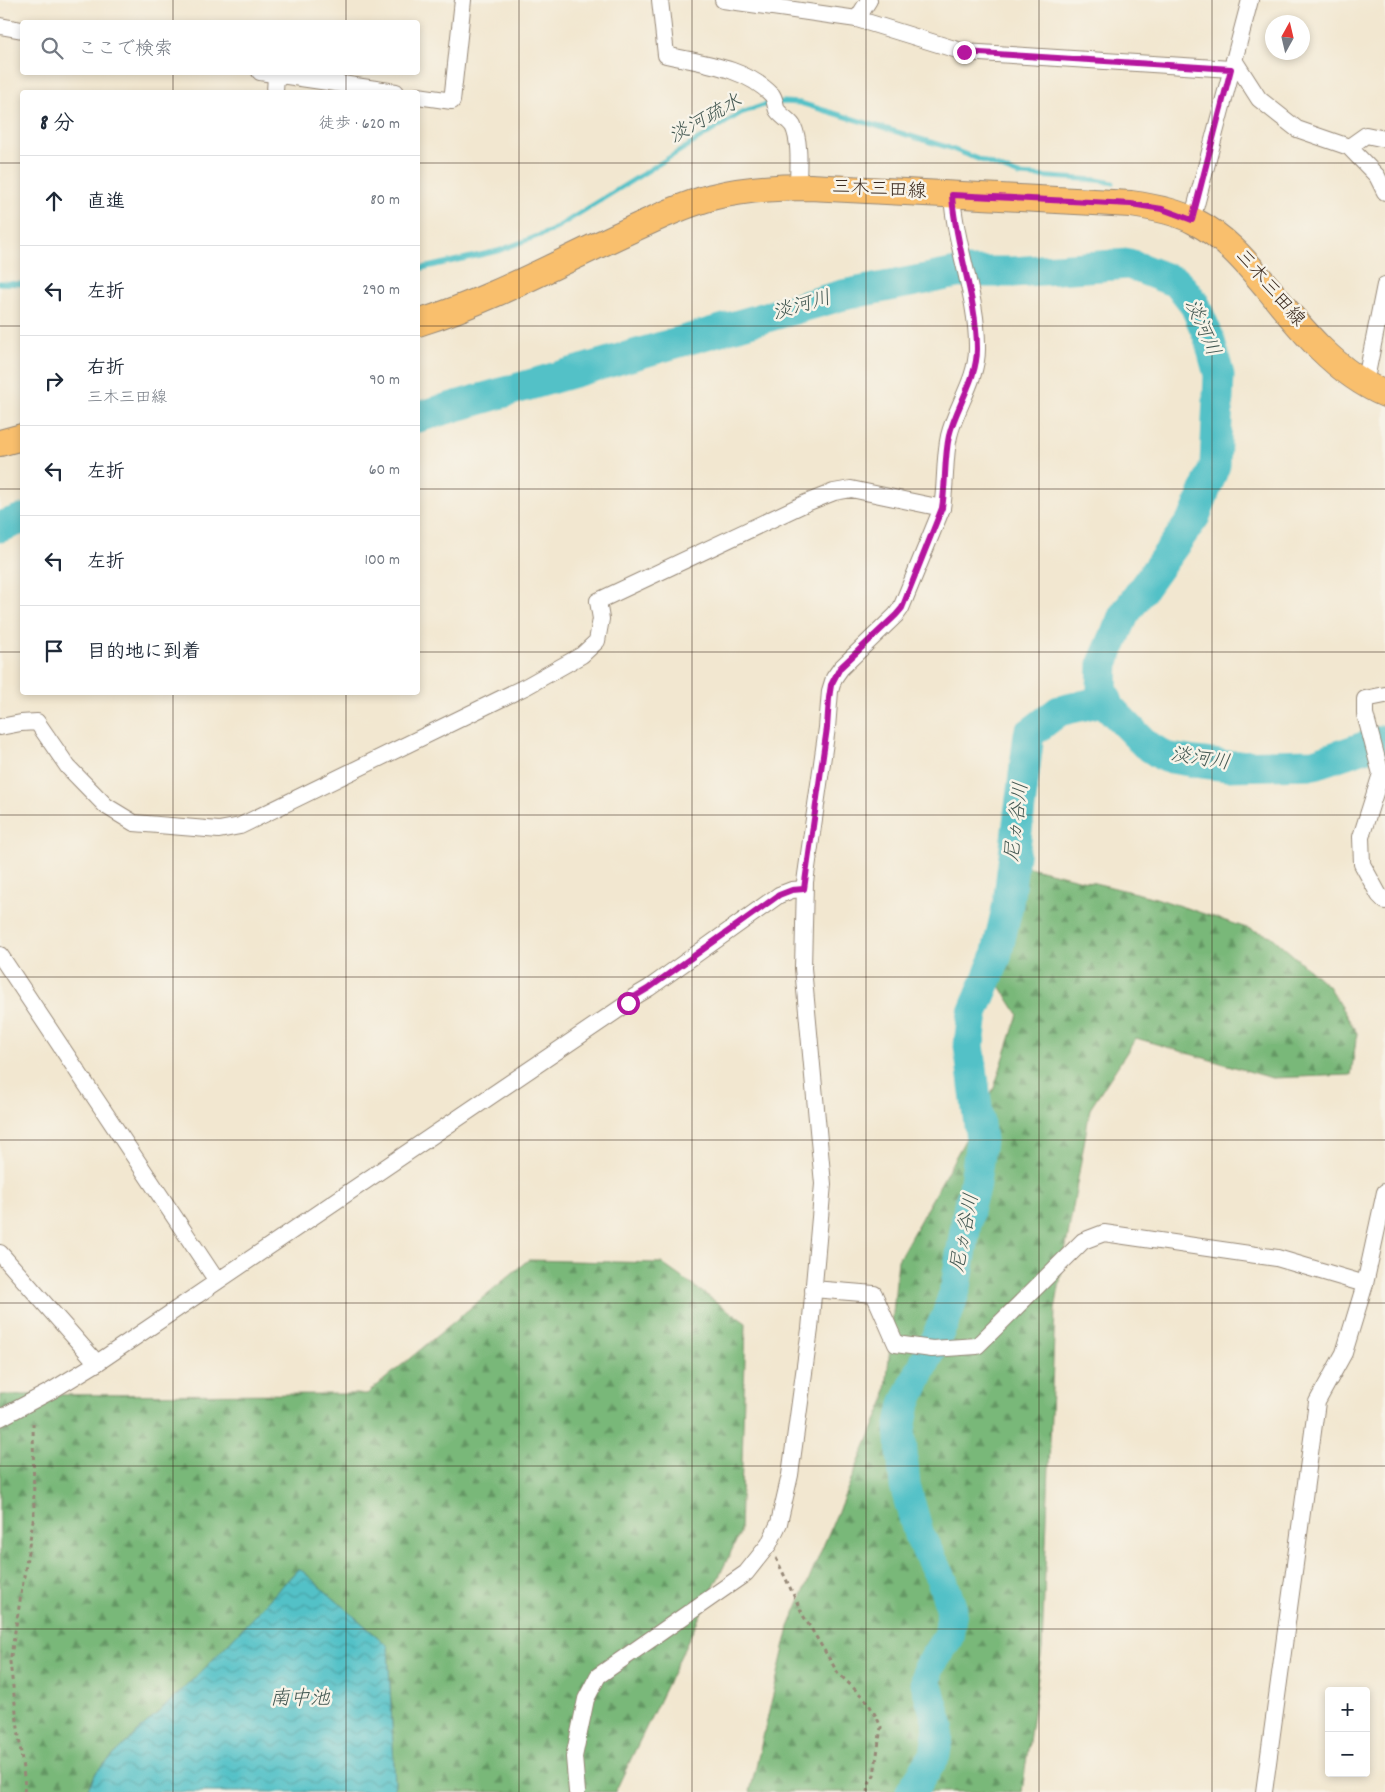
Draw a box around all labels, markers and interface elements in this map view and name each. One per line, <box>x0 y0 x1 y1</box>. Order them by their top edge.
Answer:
north arrow <box>1265 15 1310 60</box>
search box <box>20 20 420 75</box>
icon: search <box>38 34 66 62</box>
text: ここで検索 <box>78 37 173 64</box>
route end <box>953 41 976 64</box>
water label: 淡河疏水 <box>664 88 748 152</box>
text: 8 分 <box>40 110 74 140</box>
text: 徒歩 · 620 m <box>319 113 400 136</box>
street label: 三木三田線 <box>831 175 927 207</box>
icon: ahead <box>40 187 68 215</box>
text: 80 m <box>370 189 400 212</box>
text: 直進 <box>87 190 125 217</box>
street label: 三木三田線 <box>1228 244 1310 334</box>
icon: left <box>40 277 68 305</box>
text: 290 m <box>362 279 400 302</box>
text: 左折 <box>87 280 125 307</box>
water label: 淡河川 <box>769 285 835 329</box>
water label: 淡河川 <box>1176 295 1226 361</box>
text: 右折 <box>87 356 125 383</box>
icon: right <box>40 367 68 395</box>
text: 90 m <box>369 369 400 392</box>
text: 三木三田線 <box>87 387 167 410</box>
icon: left <box>40 457 68 485</box>
text: 60 m <box>369 459 400 482</box>
text: 左折 <box>87 460 125 487</box>
icon: left <box>40 547 68 575</box>
text: 100 m <box>364 549 400 572</box>
text: 左折 <box>87 550 125 577</box>
icon: arrive <box>40 637 68 665</box>
text: 目的地に到着 <box>87 640 201 667</box>
water label: 淡河川 <box>1168 741 1232 779</box>
water label: 尼ヵ谷川 <box>999 781 1037 863</box>
route start <box>617 992 640 1015</box>
water label: 尼ヵ谷川 <box>945 1191 987 1275</box>
water label: 南中池 <box>270 1686 331 1714</box>
map controls <box>1325 1687 1370 1777</box>
button: + <box>1325 1687 1370 1732</box>
button: − <box>1325 1732 1370 1777</box>

